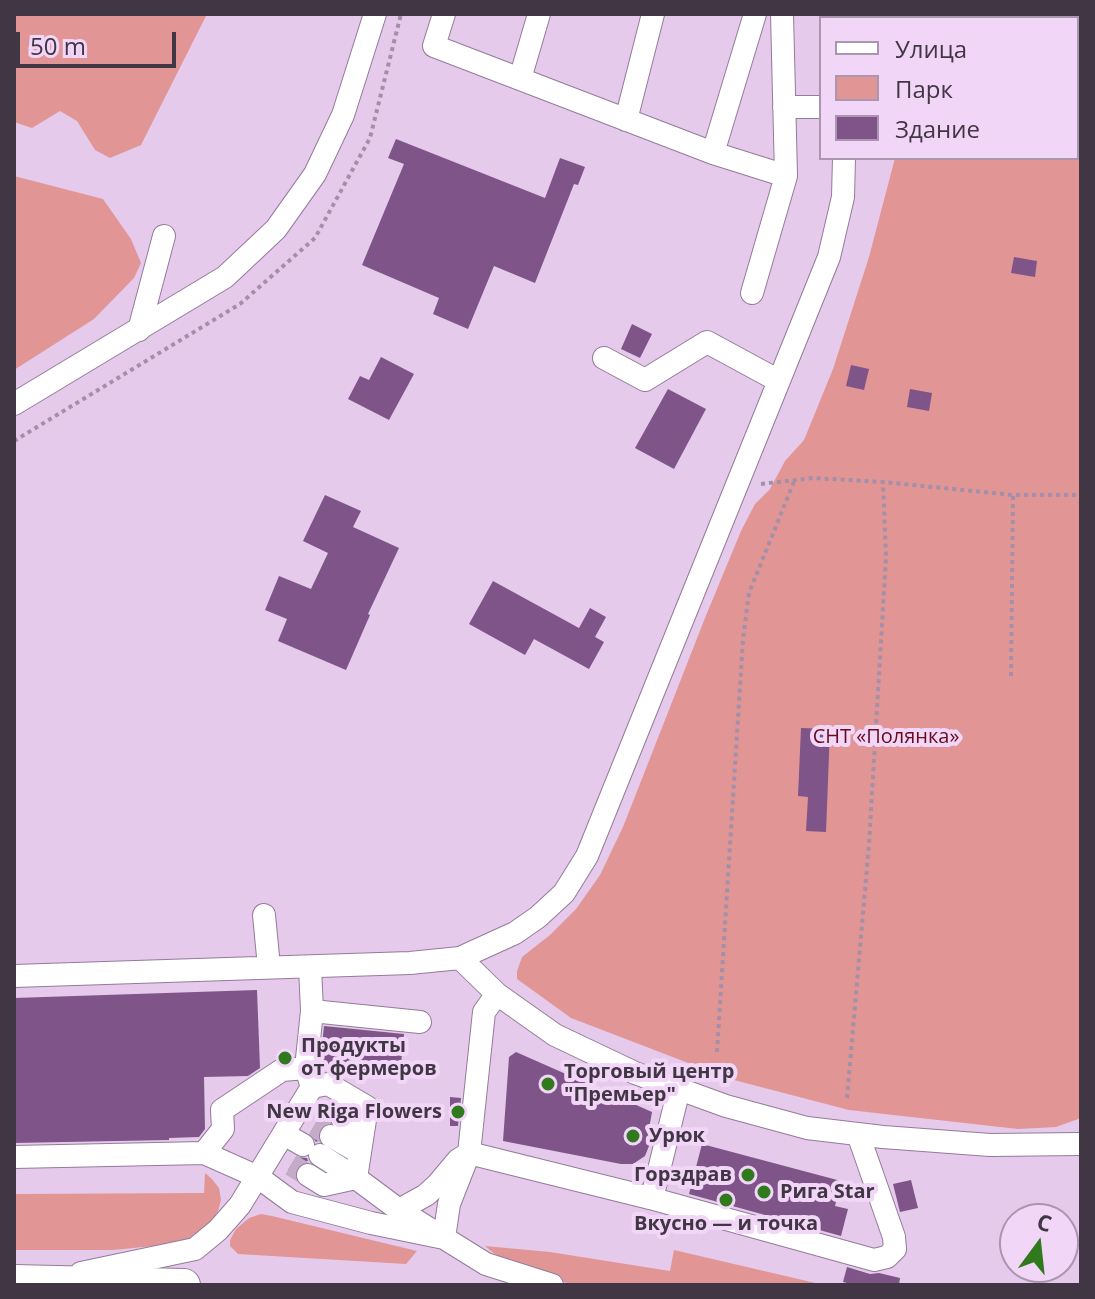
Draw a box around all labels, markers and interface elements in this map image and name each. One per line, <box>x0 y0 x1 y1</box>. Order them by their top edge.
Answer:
scale bar <box>20 16 180 66</box>
legend <box>819 16 1079 160</box>
text: 50 m <box>30 29 86 62</box>
text: Улица <box>895 32 967 65</box>
text: Парк <box>895 72 953 105</box>
text: Здание <box>895 112 980 145</box>
park label: СНТ «Полянка» <box>813 725 959 749</box>
place label: Продукты от фермеров <box>301 1034 437 1081</box>
marker: Продукты от фермеров <box>276 1049 294 1067</box>
place label: Торговый центр "Премьер" <box>564 1060 734 1107</box>
marker: Торговый центр "Премьер" <box>539 1075 557 1093</box>
place label: New Riga Flowers <box>266 1100 442 1124</box>
marker: New Riga Flowers <box>449 1103 467 1121</box>
place label: Урюк <box>649 1124 705 1148</box>
marker: Урюк <box>624 1127 642 1145</box>
place label: Горздрав <box>634 1163 732 1187</box>
marker: Горздрав <box>739 1166 757 1184</box>
place label: Рига Star <box>780 1180 875 1204</box>
marker: Рига Star <box>755 1183 773 1201</box>
marker: Вкусно — и точка <box>717 1191 735 1209</box>
north arrow <box>999 1203 1079 1283</box>
text: С <box>1034 1205 1055 1238</box>
place label: Вкусно — и точка <box>634 1212 818 1236</box>

